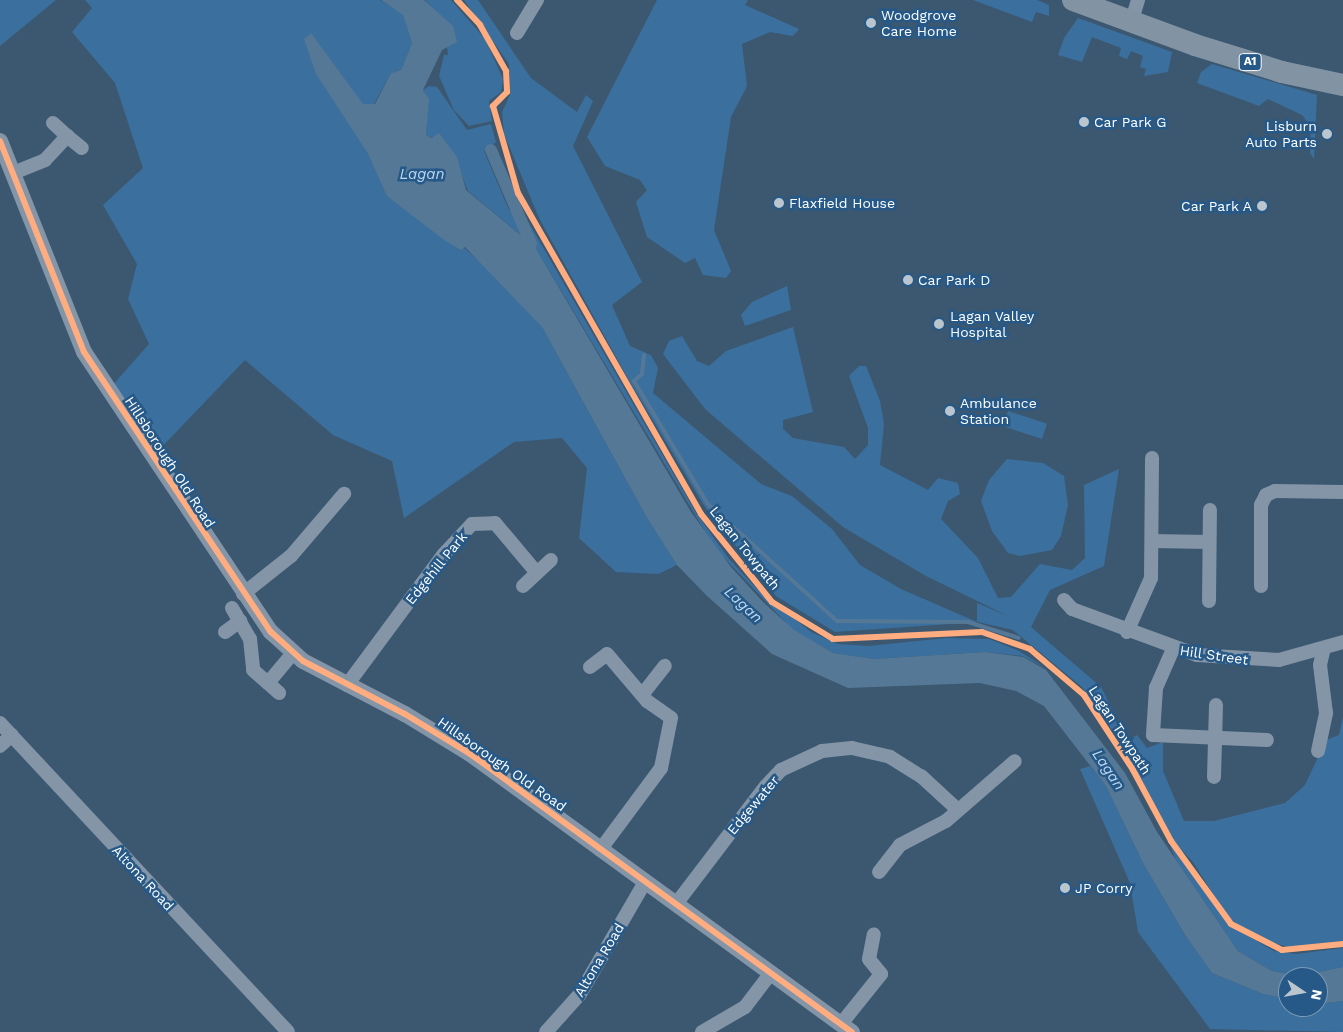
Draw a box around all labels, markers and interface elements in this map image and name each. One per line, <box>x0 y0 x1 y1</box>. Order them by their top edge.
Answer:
place label: Woodgrove Care Home <box>881 7 957 40</box>
marker: Woodgrove Care Home <box>865 17 877 29</box>
road number: A1 <box>1238 52 1262 72</box>
place label: Car Park G <box>1094 114 1167 130</box>
marker: Car Park G <box>1078 116 1090 128</box>
place label: Lisburn Auto Parts <box>1245 118 1317 150</box>
marker: Lisburn Auto Parts <box>1321 128 1333 140</box>
water label: Lagan <box>399 166 445 184</box>
place label: Flaxfield House <box>789 195 895 211</box>
marker: Flaxfield House <box>773 197 785 209</box>
place label: Car Park A <box>1180 198 1252 214</box>
marker: Car Park A <box>1256 200 1268 212</box>
place label: Car Park D <box>918 272 991 288</box>
marker: Car Park D <box>902 274 914 286</box>
place label: Lagan Valley Hospital <box>950 308 1035 341</box>
marker: Lagan Valley Hospital <box>932 317 946 331</box>
street label: Hillsborough Old Road <box>121 393 219 531</box>
place label: Ambulance Station <box>960 395 1037 428</box>
marker: Ambulance Station <box>944 405 956 417</box>
street label: Lagan Towpath <box>706 503 784 593</box>
street label: Edgehill Park <box>402 528 470 608</box>
water label: Lagan <box>720 583 766 627</box>
street label: Hill Street <box>1178 642 1250 668</box>
street label: Lagan Towpath <box>1085 682 1155 778</box>
street label: Hillsborough Old Road <box>435 713 569 815</box>
water label: Lagan <box>1088 746 1128 794</box>
street label: Edgewater <box>724 772 782 838</box>
street label: Altona Road <box>109 842 177 914</box>
place label: JP Corry <box>1075 880 1133 896</box>
marker: JP Corry <box>1059 882 1071 894</box>
street label: Altona Road <box>570 920 628 1000</box>
north arrow <box>1278 967 1328 1017</box>
text: N <box>1308 988 1326 1002</box>

